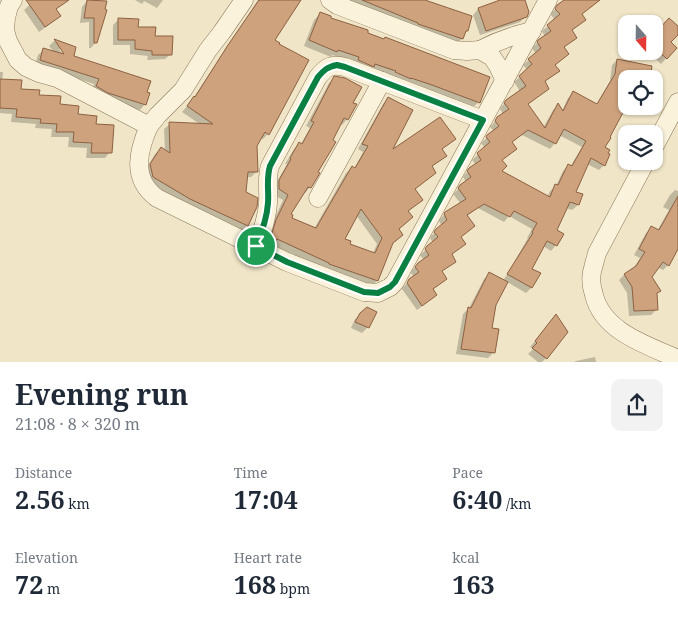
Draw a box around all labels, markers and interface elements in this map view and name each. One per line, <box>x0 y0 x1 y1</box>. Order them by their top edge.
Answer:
north arrow <box>618 15 662 60</box>
map controls <box>618 15 663 170</box>
button: locate <box>618 70 663 115</box>
button: layers <box>618 125 663 170</box>
pin <box>235 225 277 267</box>
icon: arrive <box>242 232 270 260</box>
text: Evening run <box>15 375 188 413</box>
button: share <box>611 379 663 431</box>
text: 21:08 · 8 × 320 m <box>15 413 140 435</box>
text: Distance <box>15 463 72 482</box>
text: Time <box>234 463 267 482</box>
text: Pace <box>452 463 483 482</box>
text: 2.56 <box>15 482 65 516</box>
text: 17:04 <box>234 482 298 516</box>
text: 6:40 <box>452 482 502 516</box>
text: km <box>65 494 90 513</box>
text: /km <box>502 494 531 513</box>
text: Elevation <box>15 548 78 567</box>
text: Heart rate <box>234 548 302 567</box>
text: kcal <box>452 548 479 567</box>
text: 72 <box>15 567 43 601</box>
text: 168 <box>234 567 276 601</box>
text: 163 <box>452 567 495 601</box>
text: m <box>43 579 60 598</box>
text: bpm <box>276 579 310 598</box>

